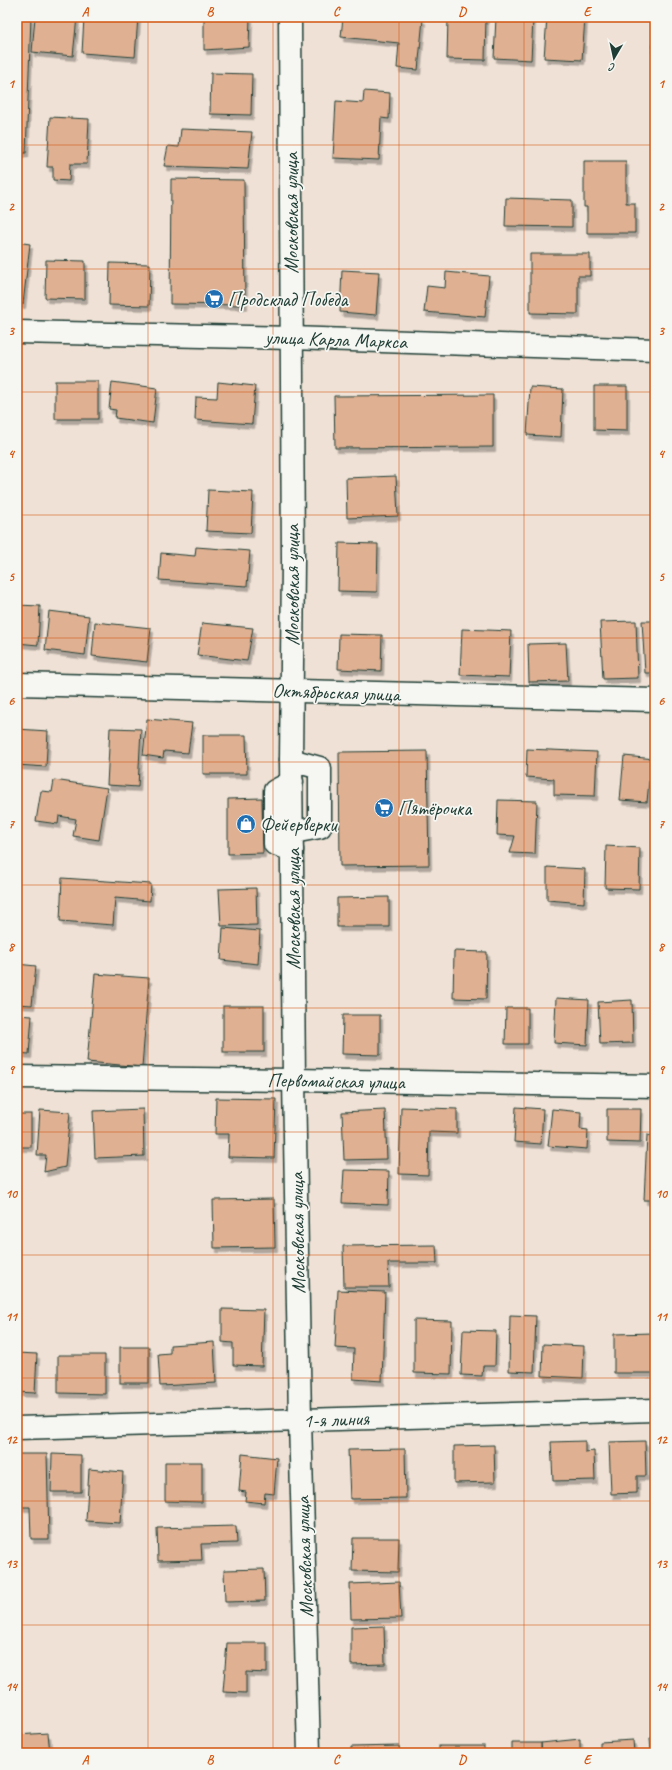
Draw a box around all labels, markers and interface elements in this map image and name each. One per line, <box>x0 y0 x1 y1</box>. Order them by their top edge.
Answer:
text: A <box>82 4 90 20</box>
text: B <box>207 4 215 20</box>
text: C <box>333 4 341 20</box>
text: D <box>458 4 467 20</box>
text: E <box>584 4 593 20</box>
north arrow <box>594 38 634 78</box>
text: С <box>607 60 616 75</box>
text: 1 <box>8 76 16 92</box>
text: 1 <box>658 76 666 92</box>
street label: Московская улица <box>279 151 304 274</box>
text: 2 <box>8 199 15 215</box>
text: 2 <box>658 199 665 215</box>
place label: Продсклад Победа <box>228 287 349 312</box>
supermarket icon: Продсклад Победа <box>203 288 225 310</box>
text: 3 <box>8 323 15 339</box>
text: 3 <box>658 323 665 339</box>
street label: улица Карла Маркса <box>264 324 409 355</box>
text: 4 <box>8 446 16 462</box>
text: 4 <box>658 446 666 462</box>
street label: Московская улица <box>280 523 305 646</box>
text: 5 <box>8 569 15 585</box>
text: 5 <box>658 569 665 585</box>
street label: Октябрьская улица <box>272 678 402 707</box>
text: 6 <box>8 693 15 709</box>
text: 6 <box>658 693 665 709</box>
place label: Пятёрочка <box>398 796 473 821</box>
supermarket icon: Пятёрочка <box>373 797 395 819</box>
place label: Фейерверки <box>260 812 338 837</box>
shop icon: Фейерверки <box>235 813 257 835</box>
text: 7 <box>8 816 15 832</box>
text: 7 <box>658 816 665 832</box>
street label: Московская улица <box>281 847 306 970</box>
text: 8 <box>8 939 16 955</box>
text: 8 <box>658 939 666 955</box>
text: 9 <box>8 1062 15 1078</box>
text: 9 <box>658 1062 665 1078</box>
street label: Первомайская улица <box>267 1068 407 1095</box>
street label: Московская улица <box>284 1171 311 1294</box>
text: 10 <box>5 1186 18 1202</box>
text: 10 <box>655 1186 668 1202</box>
text: 11 <box>5 1309 19 1325</box>
text: 11 <box>655 1309 669 1325</box>
street label: 1-я линия <box>303 1406 370 1433</box>
text: 12 <box>5 1432 18 1448</box>
text: 12 <box>655 1432 668 1448</box>
street label: Московская улица <box>290 1495 319 1618</box>
text: 13 <box>5 1556 18 1572</box>
text: 13 <box>655 1556 668 1572</box>
text: 14 <box>5 1679 19 1695</box>
text: 14 <box>655 1679 669 1695</box>
text: A <box>82 1752 90 1768</box>
text: B <box>207 1752 215 1768</box>
text: C <box>333 1752 341 1768</box>
text: D <box>458 1752 467 1768</box>
text: E <box>584 1752 593 1768</box>

